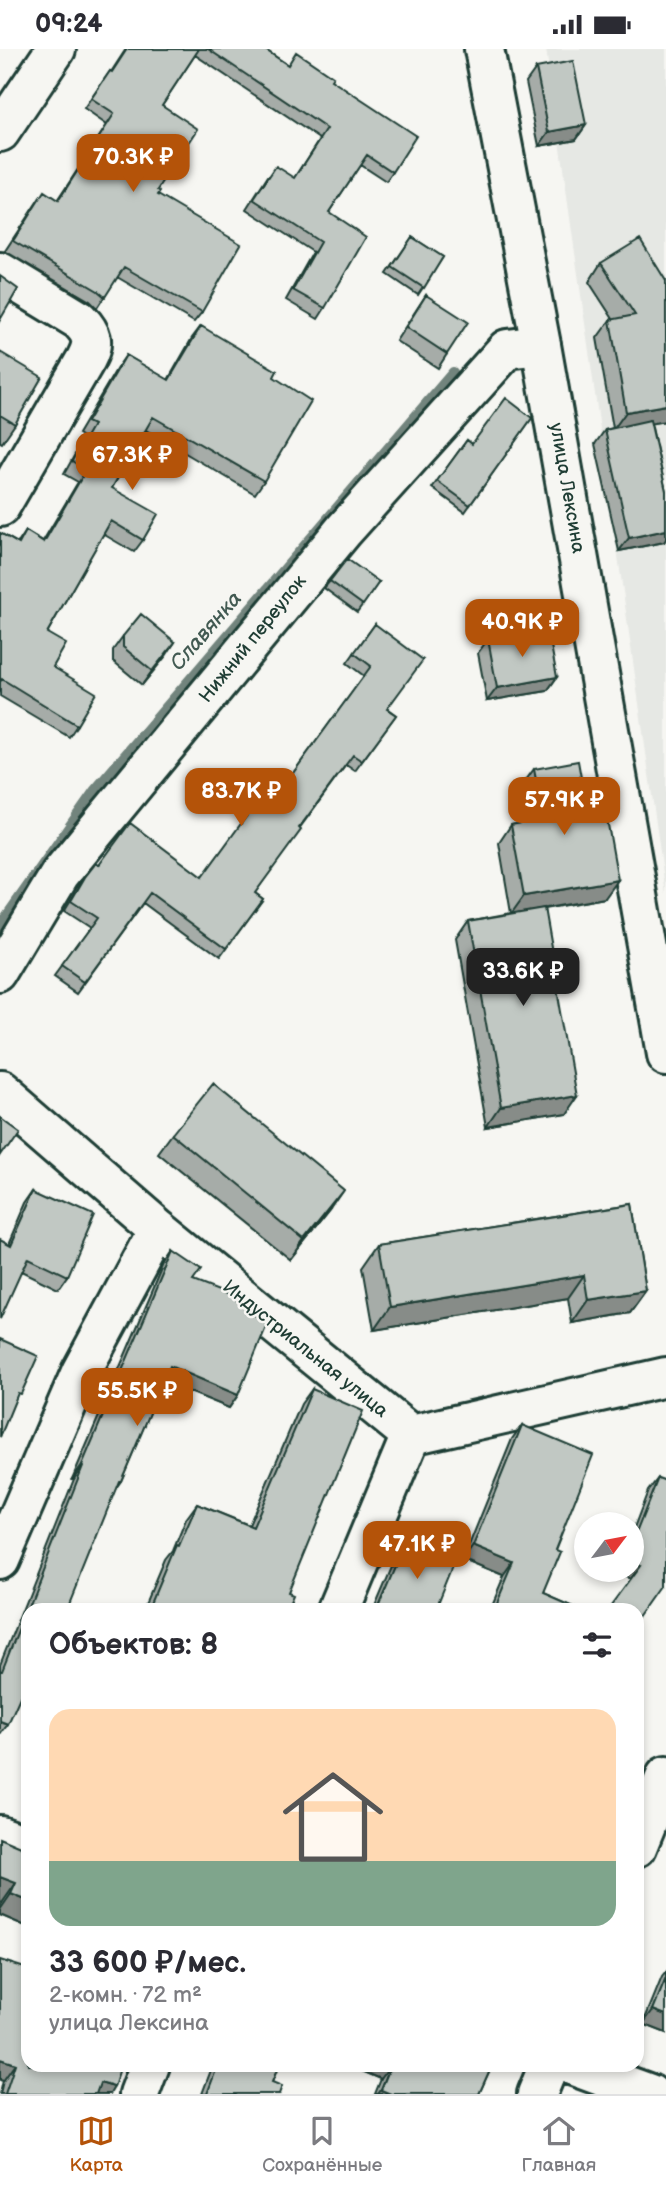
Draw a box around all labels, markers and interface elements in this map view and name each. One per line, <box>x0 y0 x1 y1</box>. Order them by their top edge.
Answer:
text: 09:24 <box>35 9 103 40</box>
pin: 70.3K ₽ <box>68 135 198 194</box>
text: 70.3K ₽ <box>93 143 173 171</box>
street label: улица Лексина <box>544 421 590 555</box>
pin: 67.3K ₽ <box>67 433 197 492</box>
text: 67.3K ₽ <box>92 441 172 469</box>
street label: Нижний переулок <box>194 570 312 708</box>
water label: Славянка <box>165 586 247 676</box>
pin: 40.9K ₽ <box>457 599 587 659</box>
text: 40.9K ₽ <box>481 608 563 636</box>
pin: 83.7K ₽ <box>176 769 306 828</box>
text: 83.7K ₽ <box>201 777 281 805</box>
pin: 57.9K ₽ <box>499 777 629 837</box>
text: 57.9K ₽ <box>524 786 604 814</box>
pin: 33.6K ₽ <box>458 949 588 1008</box>
text: 33.6K ₽ <box>482 957 564 985</box>
street label: Индустриальная улица <box>218 1275 392 1423</box>
pin: 55.5K ₽ <box>72 1369 202 1428</box>
text: 55.5K ₽ <box>97 1377 177 1405</box>
north arrow <box>574 1512 644 1582</box>
map controls <box>574 1512 644 1582</box>
pin: 47.1K ₽ <box>352 1521 482 1581</box>
text: 47.1K ₽ <box>379 1530 455 1558</box>
icon: filters <box>578 1626 616 1664</box>
text: Объектов: 8 <box>49 1627 218 1663</box>
icon: home <box>270 1754 396 1880</box>
text: 33 600 ₽/мес. <box>49 1945 246 1981</box>
text: 2-комн. · 72 m² <box>49 1981 202 2009</box>
text: улица Лексина <box>49 2009 209 2037</box>
tab: Карта <box>70 2112 123 2177</box>
tab: Сохранённые <box>262 2112 382 2177</box>
tab: Главная <box>521 2112 596 2177</box>

